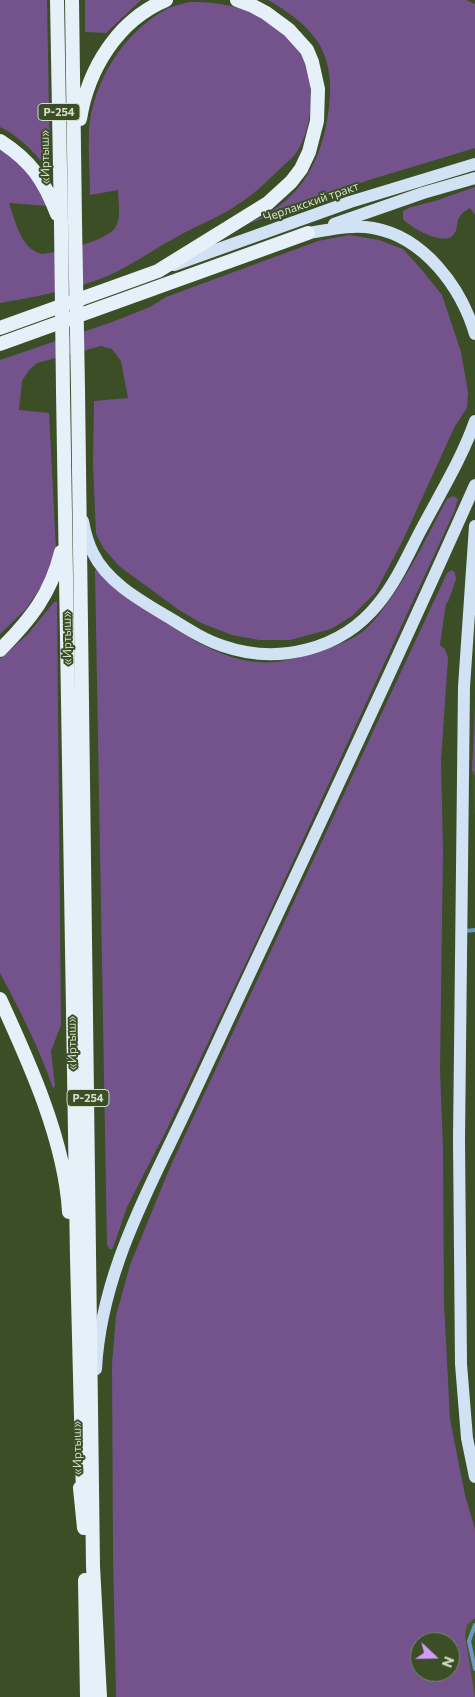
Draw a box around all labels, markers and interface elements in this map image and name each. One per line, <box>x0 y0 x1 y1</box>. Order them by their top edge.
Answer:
road number: Р-254 <box>38 104 80 120</box>
street label: «Иртыш» <box>37 130 53 184</box>
street label: Черлакский тракт <box>261 179 361 225</box>
street label: «Иртыш» <box>59 611 75 665</box>
street label: «Иртыш» <box>64 1016 80 1070</box>
road number: Р-254 <box>67 1090 109 1106</box>
street label: «Иртыш» <box>69 1421 85 1475</box>
north arrow <box>410 1632 460 1682</box>
text: N <box>439 1654 458 1670</box>

